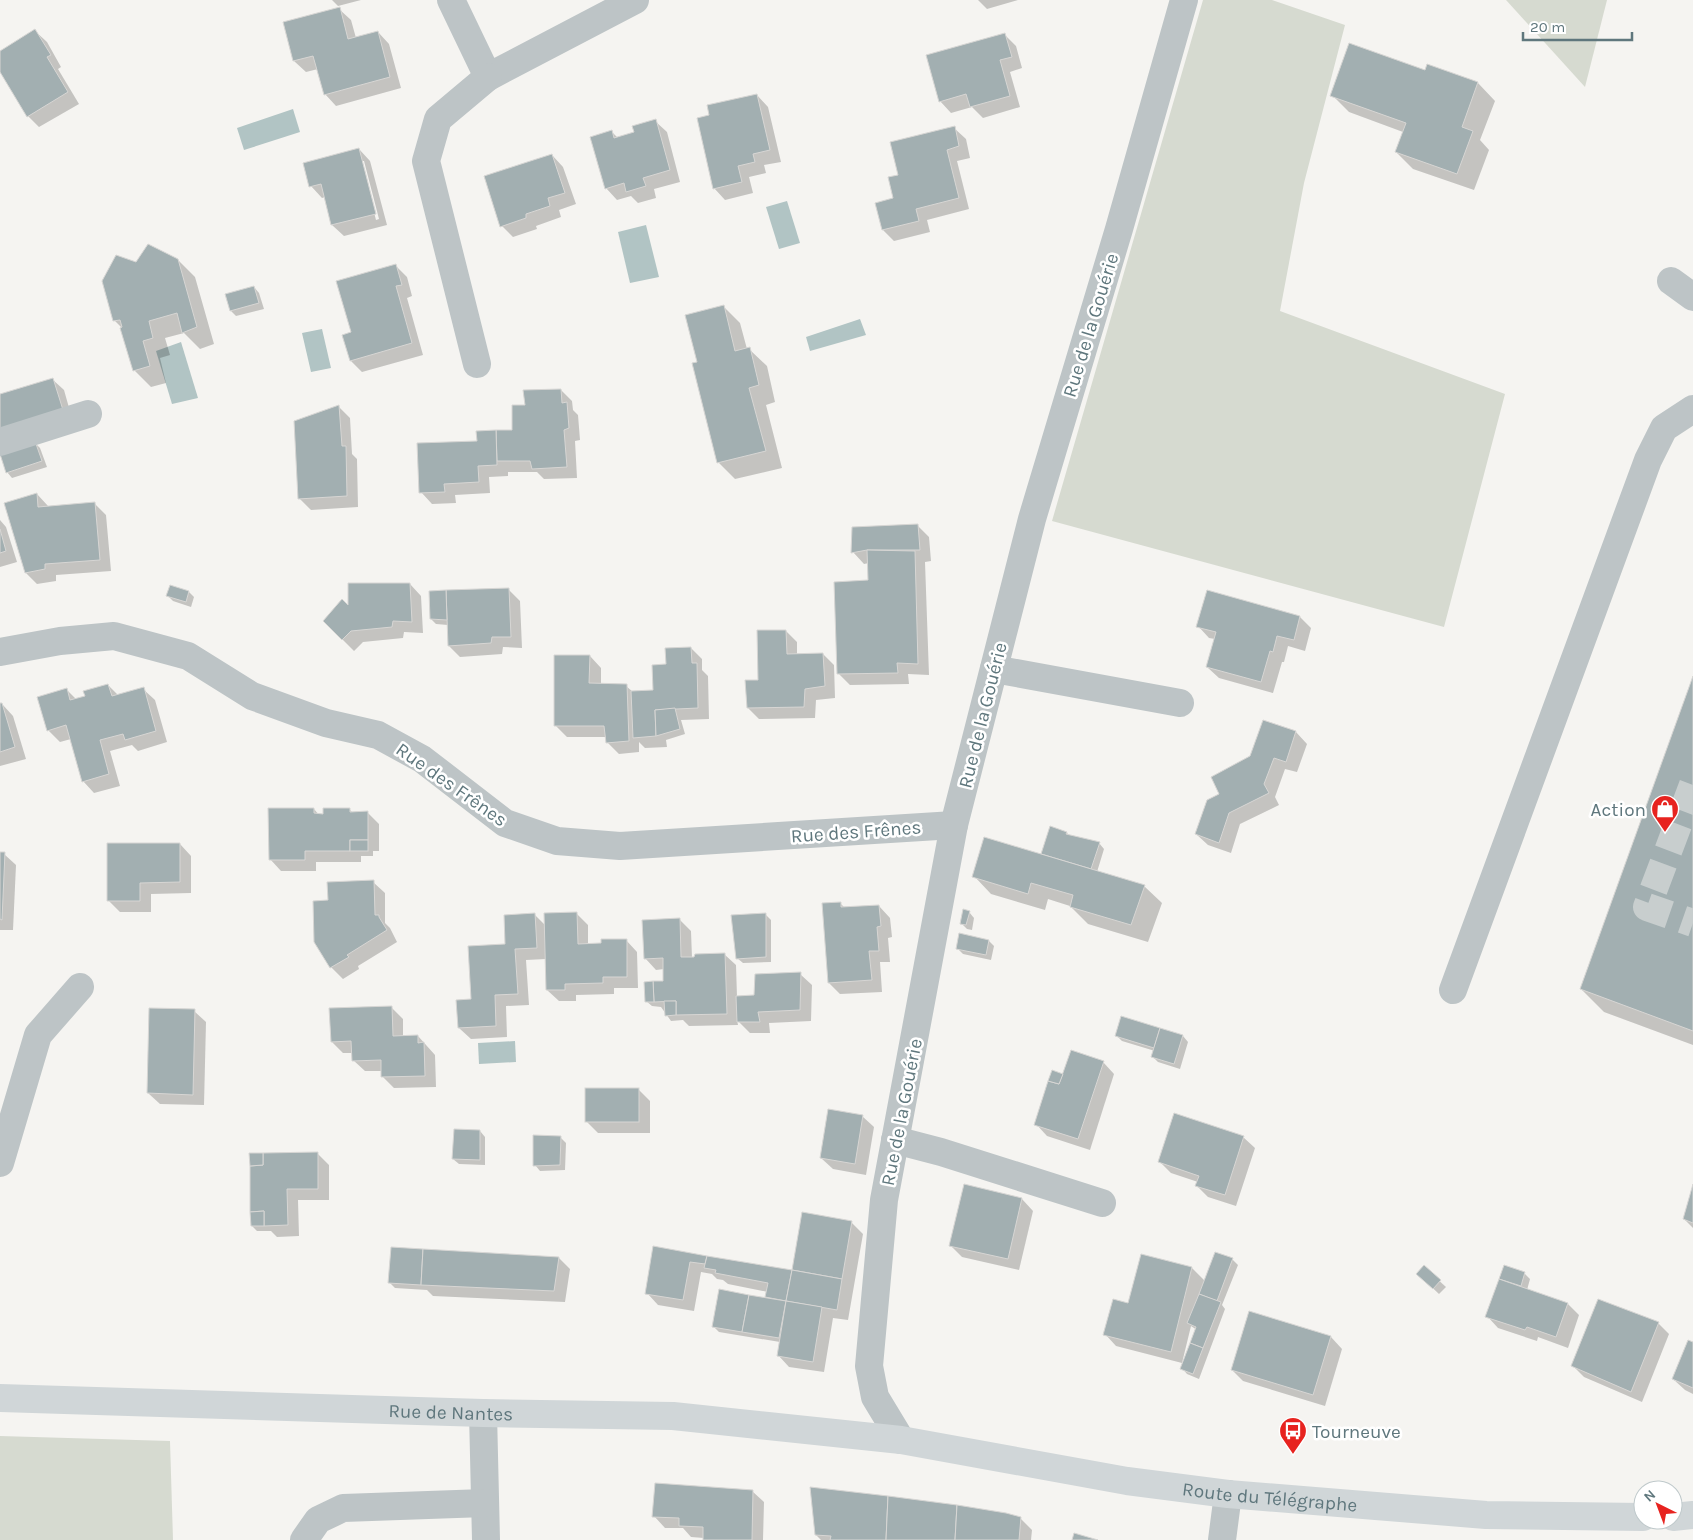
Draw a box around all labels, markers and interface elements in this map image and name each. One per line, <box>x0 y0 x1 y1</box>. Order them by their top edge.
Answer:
scale bar <box>1523 10 1632 42</box>
text: 20 m <box>1530 18 1565 36</box>
street label: Rue de la Gouérie <box>1059 251 1123 400</box>
street label: Rue de la Gouérie <box>954 640 1012 790</box>
street label: Rue des Frênes <box>392 738 511 831</box>
shop icon: Action <box>1650 794 1680 833</box>
place label: Action <box>1591 799 1646 821</box>
street label: Rue des Frênes <box>790 816 922 848</box>
street label: Rue de la Gouérie <box>877 1037 927 1188</box>
street label: Rue de Nantes <box>388 1400 513 1425</box>
bus stop icon: Tourneuve <box>1278 1416 1308 1455</box>
place label: Tourneuve <box>1312 1421 1401 1443</box>
street label: Route du Télégraphe <box>1181 1478 1358 1516</box>
north arrow <box>1633 1480 1683 1530</box>
text: N <box>1640 1486 1659 1505</box>

